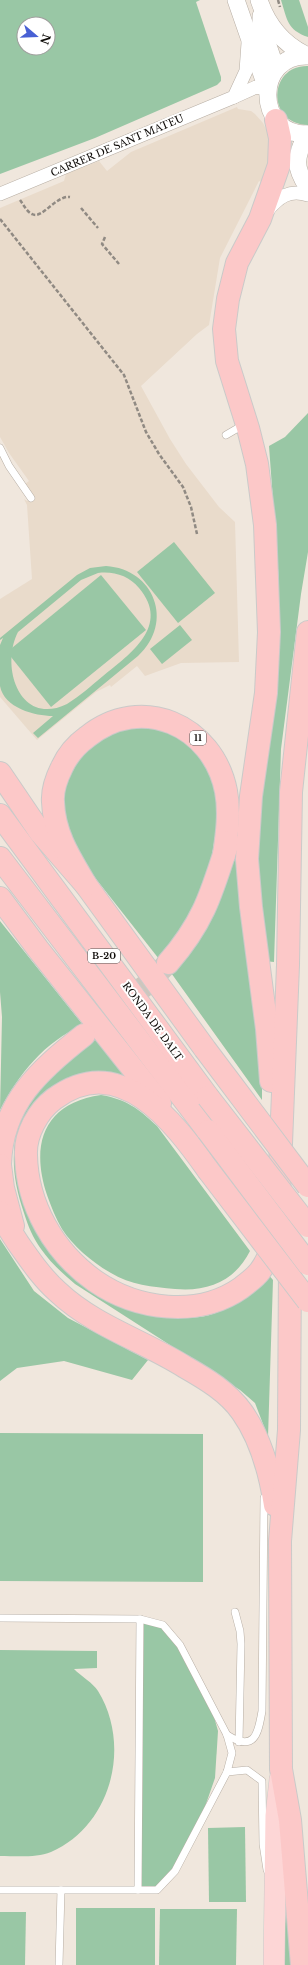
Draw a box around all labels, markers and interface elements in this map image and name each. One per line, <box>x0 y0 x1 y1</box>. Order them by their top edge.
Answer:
north arrow <box>16 16 56 56</box>
text: N <box>37 32 54 47</box>
street label: CARRER DE SANT MATEU <box>49 111 186 179</box>
road number: 11 <box>190 731 206 745</box>
road number: B-20 <box>88 949 120 963</box>
street label: RONDA DE DALT <box>120 979 186 1063</box>

